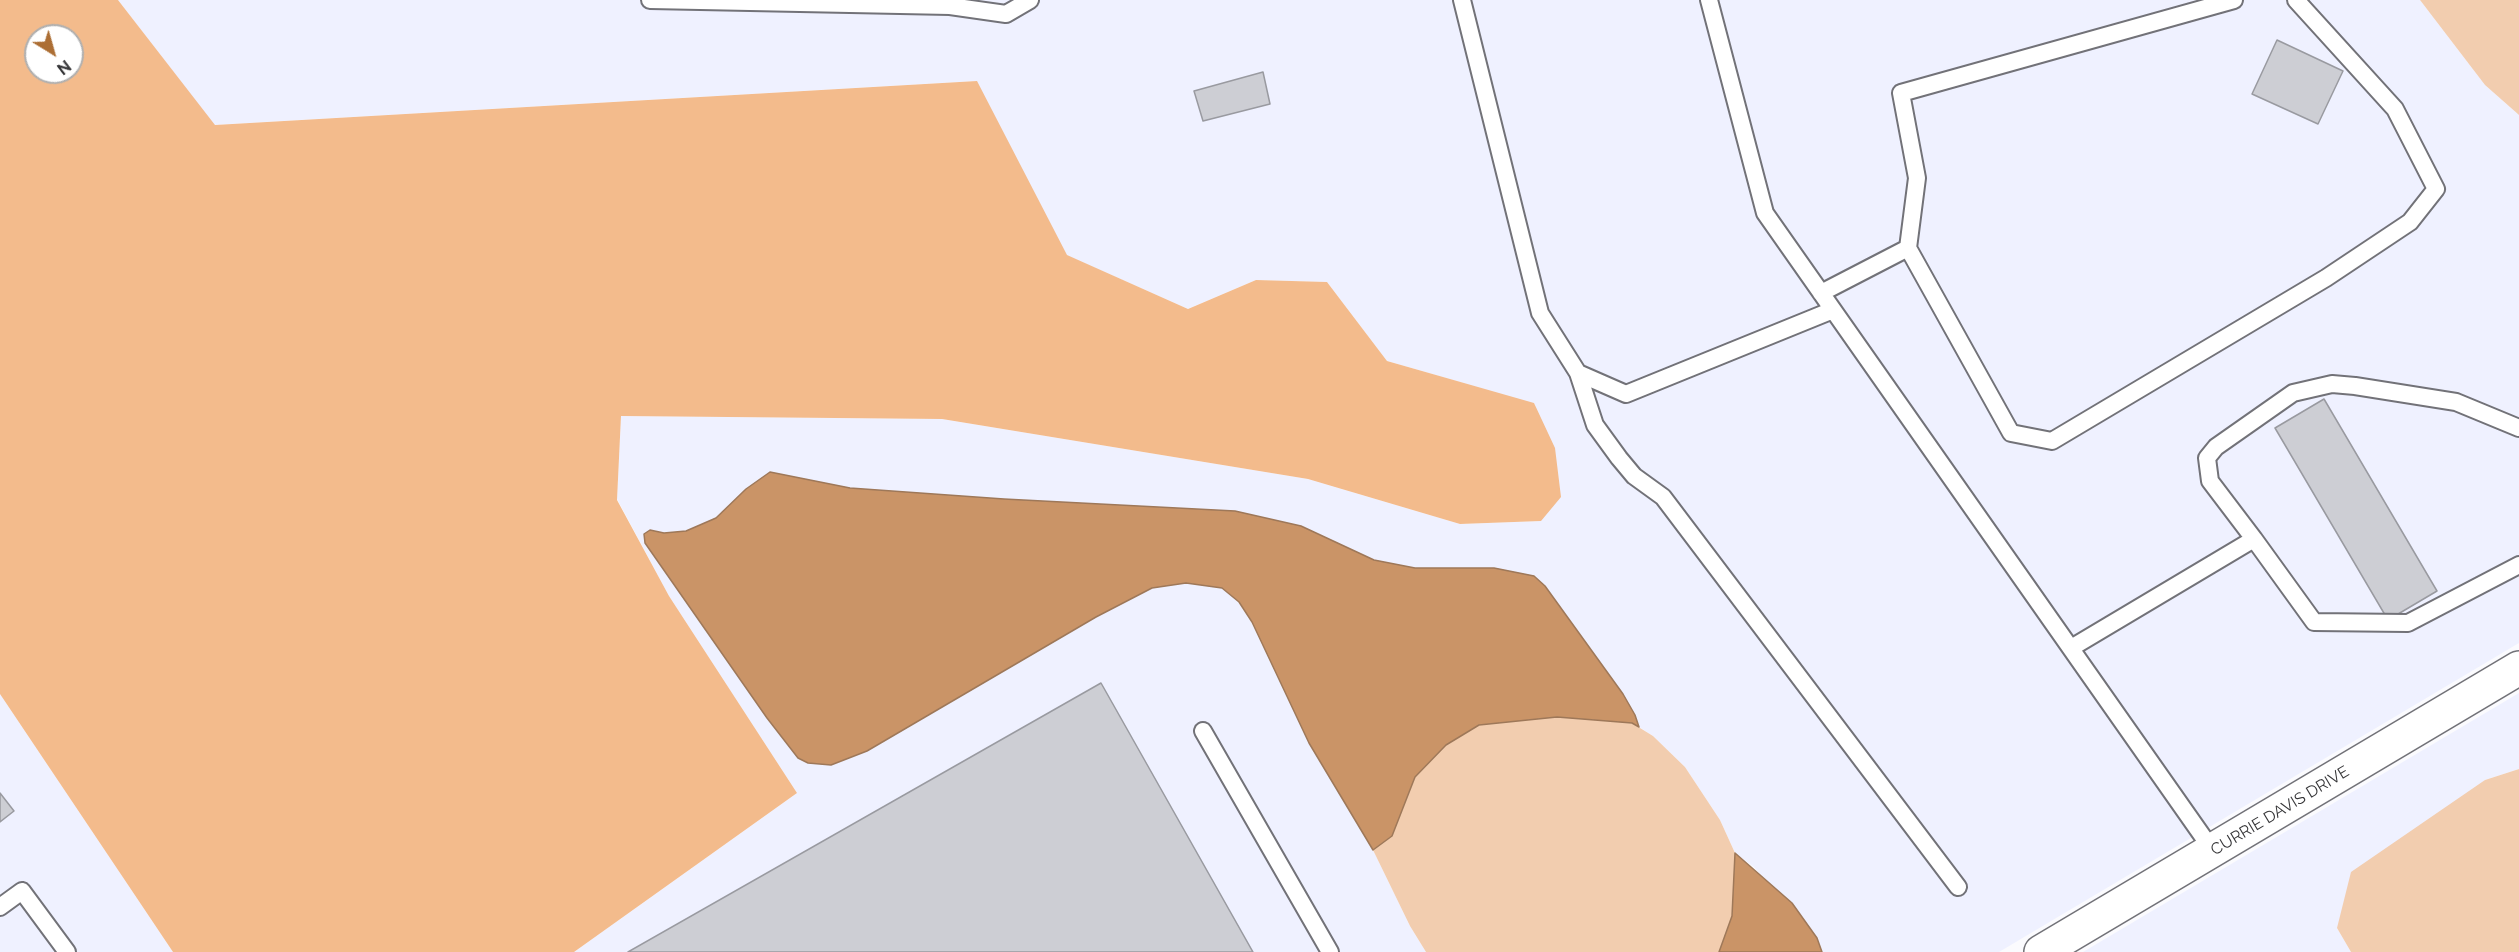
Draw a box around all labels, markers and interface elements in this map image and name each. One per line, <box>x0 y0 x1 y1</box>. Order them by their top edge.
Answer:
north arrow <box>24 24 84 84</box>
text: N <box>53 56 75 78</box>
street label: CURRIE DAVIS DRIVE <box>2207 762 2353 860</box>

